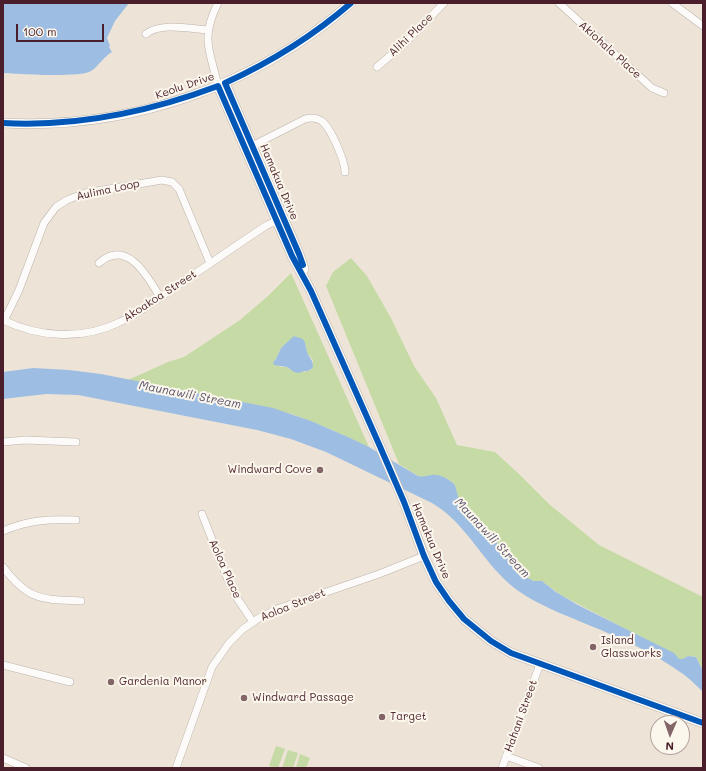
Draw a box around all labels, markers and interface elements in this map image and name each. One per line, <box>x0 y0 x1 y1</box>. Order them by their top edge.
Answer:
street label: Alihi Place <box>386 11 436 59</box>
scale bar <box>18 16 106 42</box>
street label: Akiohala Place <box>576 19 644 81</box>
text: 100 m <box>23 23 57 39</box>
street label: Keolu Drive <box>154 70 216 102</box>
street label: Hamakua Drive <box>257 142 301 222</box>
street label: Aulima Loop <box>75 177 141 203</box>
street label: Akoakoa Street <box>121 267 199 325</box>
water label: Maunawili Stream <box>138 378 242 412</box>
place label: Windward Cove <box>227 463 312 477</box>
marker: Windward Cove <box>315 465 325 475</box>
water label: Maunawili Stream <box>451 495 533 581</box>
street label: Hamakua Drive <box>409 501 453 581</box>
street label: Aoloa Place <box>206 537 244 601</box>
street label: Aoloa Street <box>259 586 327 624</box>
place label: Island Glassworks <box>601 634 661 660</box>
marker: Island Glassworks <box>588 642 598 652</box>
place label: Gardenia Manor <box>119 675 207 689</box>
marker: Gardenia Manor <box>106 677 116 687</box>
street label: Hahani Street <box>502 678 540 754</box>
place label: Windward Passage <box>252 691 354 705</box>
marker: Windward Passage <box>239 693 249 703</box>
place label: Target <box>390 710 427 724</box>
marker: Target <box>377 712 387 722</box>
north arrow <box>650 715 690 755</box>
text: N <box>665 739 674 754</box>

